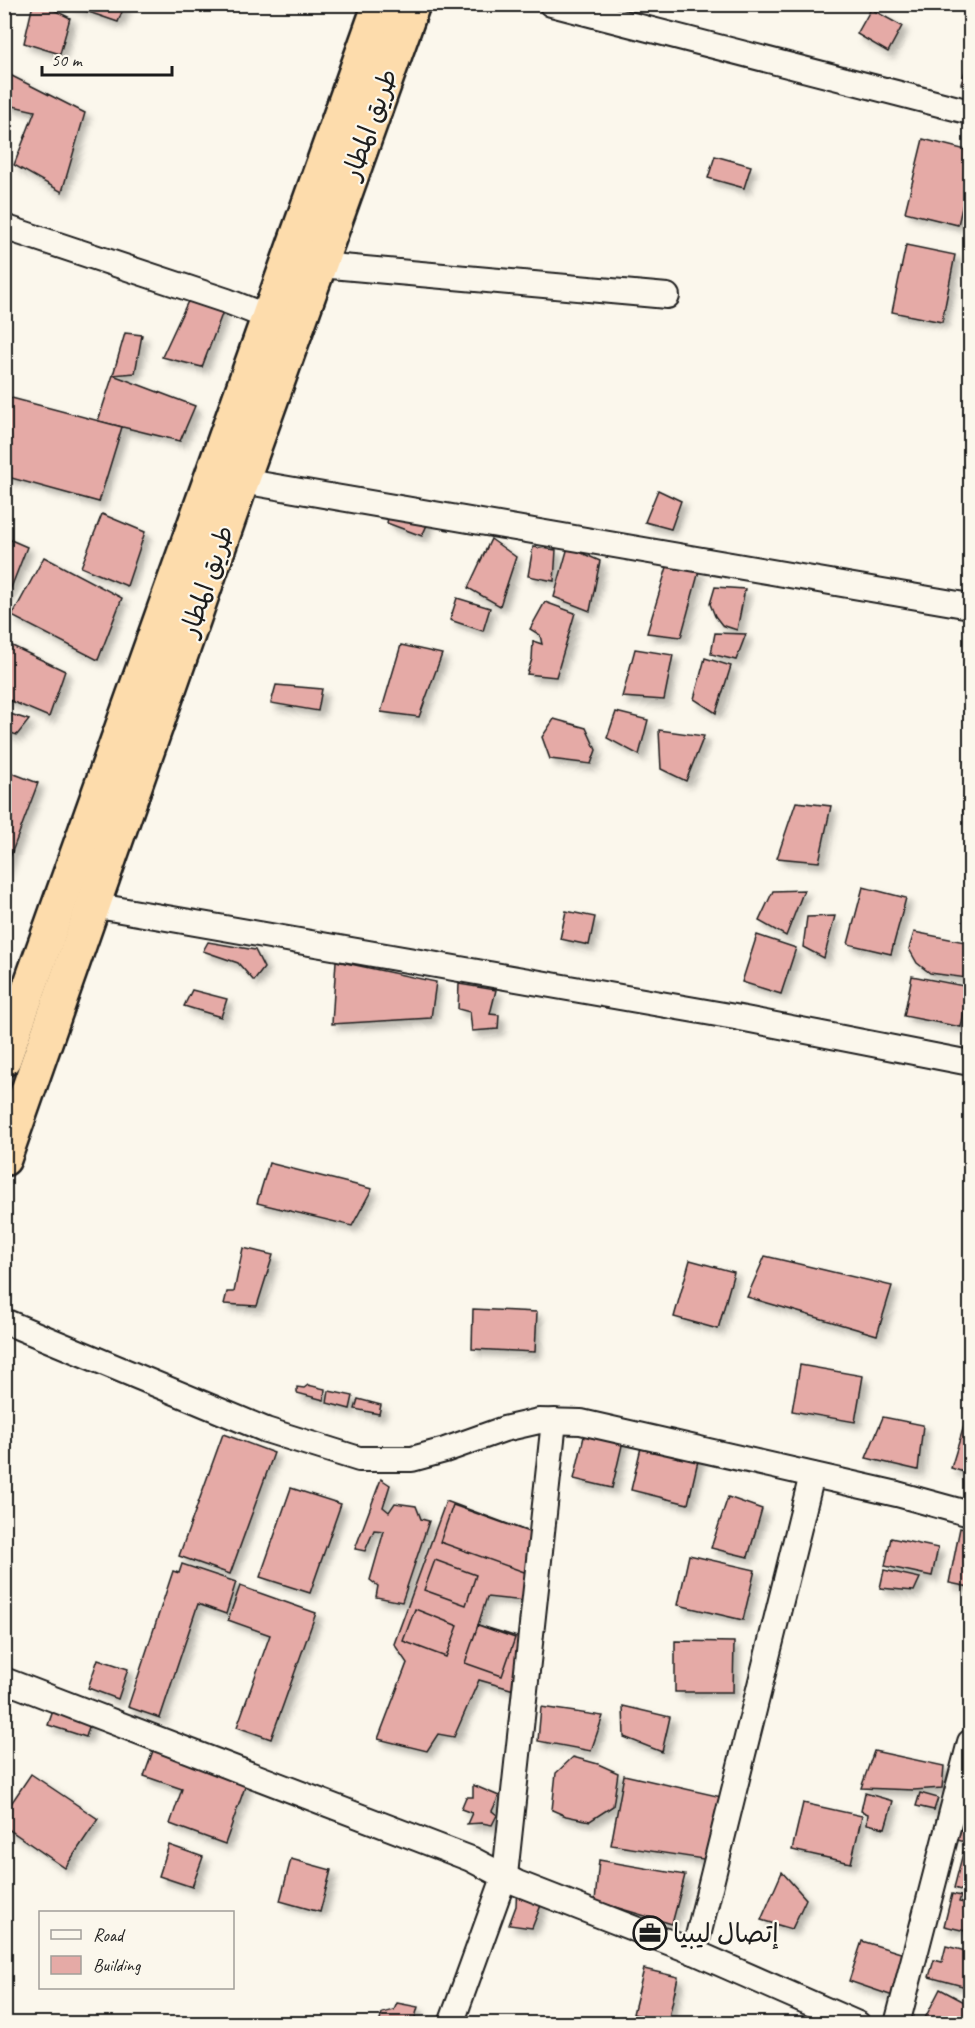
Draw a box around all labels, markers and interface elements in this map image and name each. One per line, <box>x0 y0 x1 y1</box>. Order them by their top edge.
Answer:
scale bar <box>42 39 172 77</box>
text: 50 m <box>51 49 84 71</box>
street label: طريق المطار <box>334 64 405 186</box>
street label: طريق المطار <box>172 521 241 643</box>
legend <box>39 1911 234 1989</box>
office icon: إتصال ليبيا <box>632 1915 668 1951</box>
place label: إتصال ليبيا <box>673 1917 779 1950</box>
text: Road <box>93 1924 126 1946</box>
text: Building <box>93 1954 142 1976</box>

